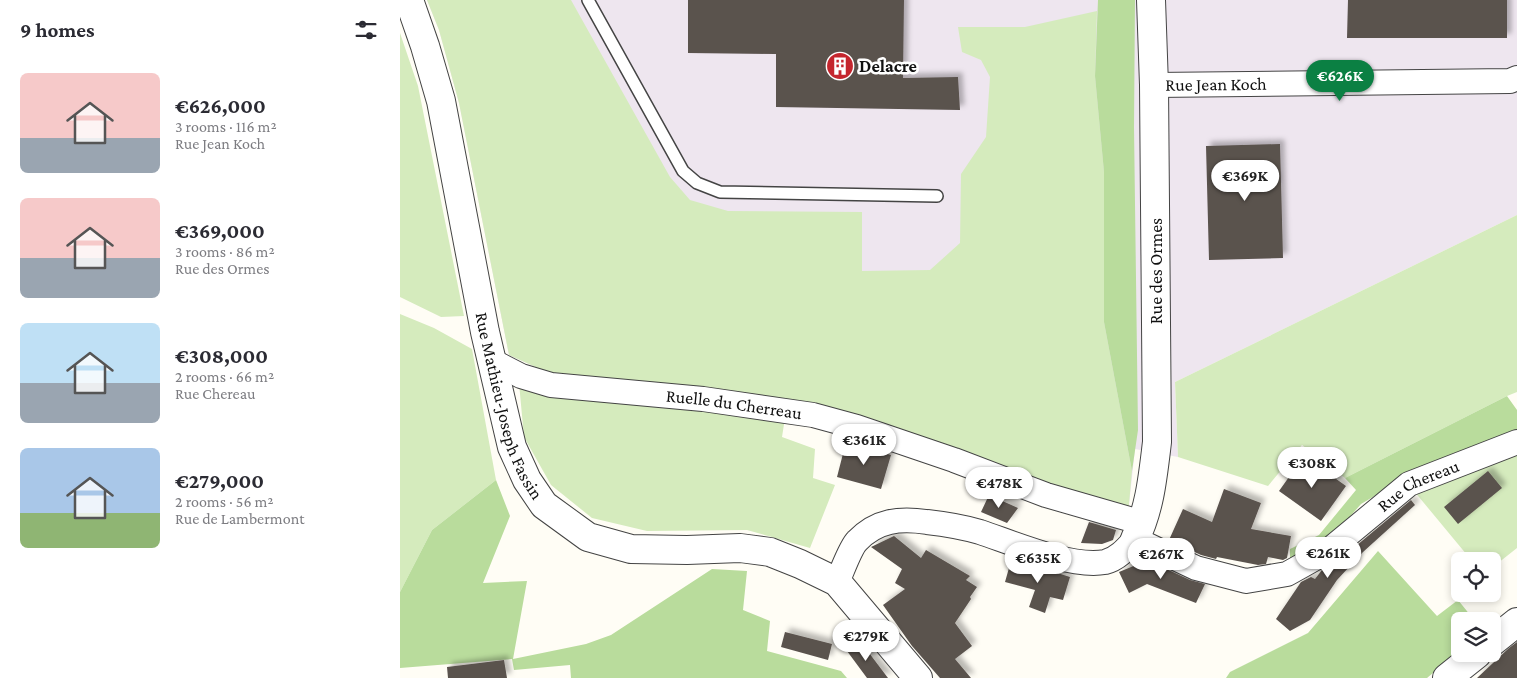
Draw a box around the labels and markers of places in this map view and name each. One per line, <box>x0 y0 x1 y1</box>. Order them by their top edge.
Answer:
building icon: Delacre <box>825 51 855 81</box>
place label: Delacre <box>859 56 917 76</box>
pin: €626K <box>1305 59 1375 102</box>
pin: €369K <box>1210 160 1280 202</box>
pin: €361K <box>829 424 899 466</box>
pin: €308K <box>1277 446 1347 489</box>
pin: €478K <box>964 466 1034 509</box>
pin: €261K <box>1293 536 1363 579</box>
pin: €267K <box>1126 538 1196 580</box>
pin: €635K <box>1003 542 1073 584</box>
pin: €279K <box>831 620 901 662</box>

